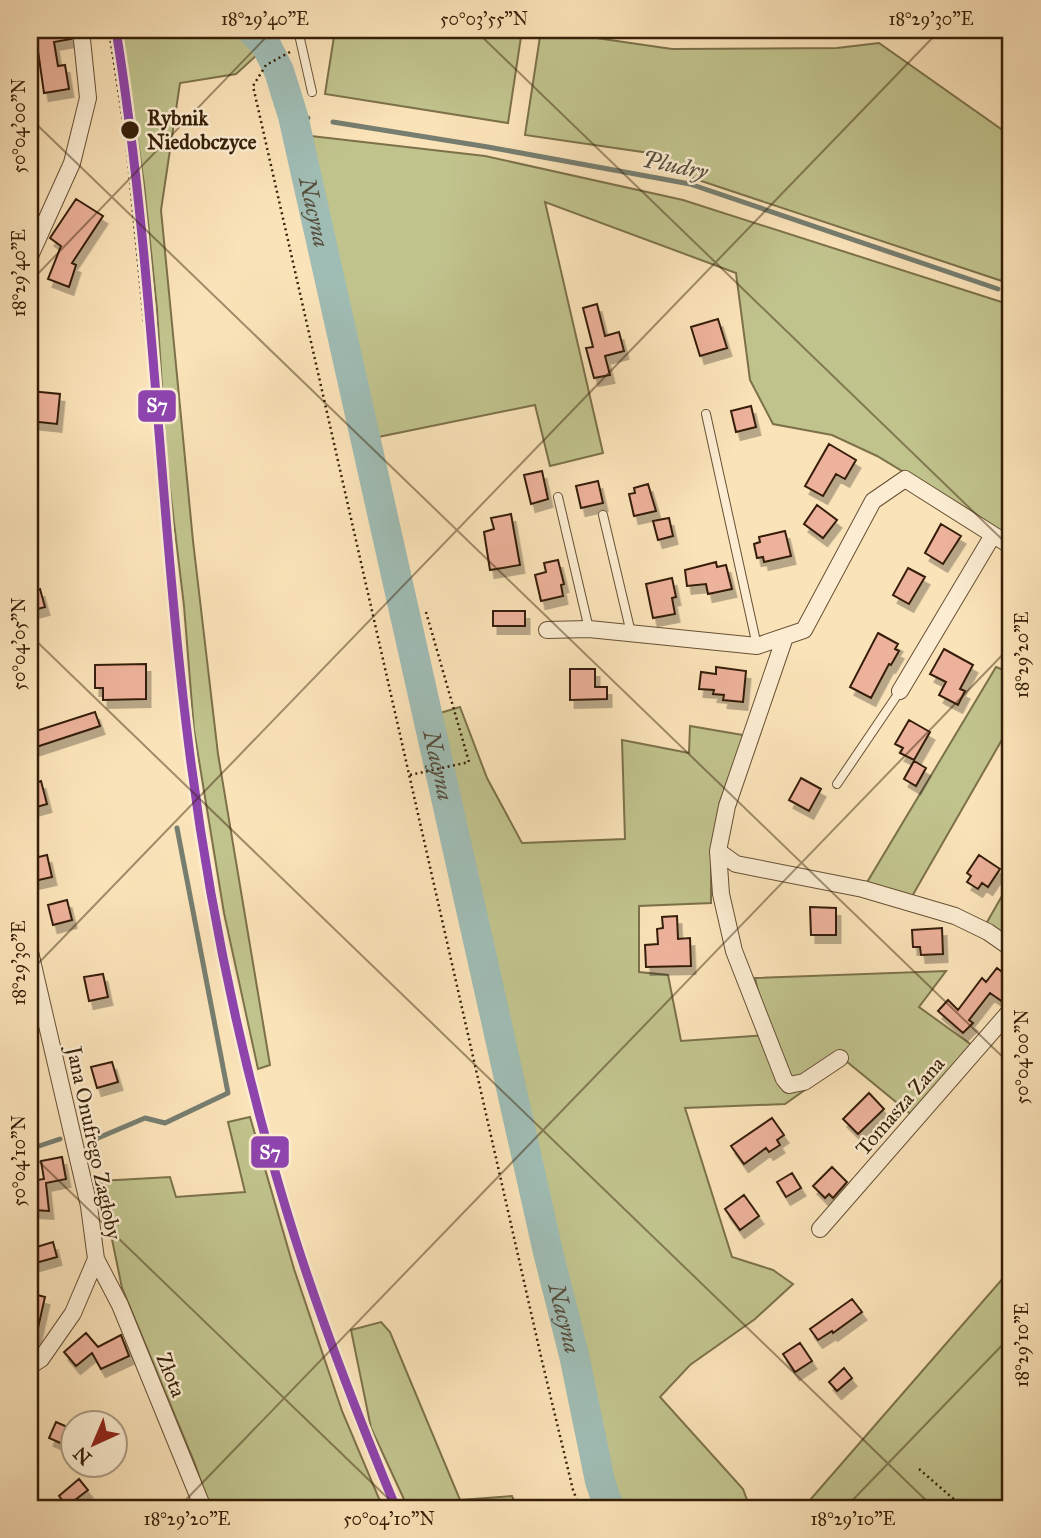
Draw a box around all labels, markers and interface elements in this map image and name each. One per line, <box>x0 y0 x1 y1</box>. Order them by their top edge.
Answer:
text: 18°29'40"E <box>221 8 309 30</box>
text: 50°03'55"N <box>440 8 528 30</box>
text: 18°29'30"E <box>888 8 974 30</box>
text: 50°04'00"N <box>8 79 30 173</box>
place label: Rybnik Niedobczyce <box>147 105 257 155</box>
marker: Rybnik Niedobczyce <box>119 119 141 141</box>
water label: Pludry <box>640 144 712 186</box>
water label: Nacyna <box>293 173 336 250</box>
text: 18°29'40"E <box>8 229 30 317</box>
line badge: S7 <box>137 389 177 423</box>
text: S7 <box>146 394 168 417</box>
text: 50°04'05"N <box>8 598 30 690</box>
text: 18°29'20"E <box>1011 611 1033 698</box>
water label: Nacyna <box>417 726 460 803</box>
text: 18°29'30"E <box>8 920 30 1006</box>
text: 50°04'00"N <box>1011 1010 1033 1104</box>
street label: Jana Onufrego Zagłoby <box>60 1042 127 1243</box>
street label: Tomasza Zana <box>850 1051 950 1161</box>
text: 50°04'10"N <box>8 1115 30 1207</box>
line badge: S7 <box>250 1135 290 1169</box>
text: S7 <box>259 1141 281 1164</box>
water label: Nacyna <box>542 1278 587 1356</box>
text: 18°29'10"E <box>1011 1302 1033 1388</box>
street label: Złota <box>150 1349 192 1401</box>
north arrow <box>60 1408 130 1478</box>
text: N <box>69 1442 96 1470</box>
text: 18°29'20"E <box>144 1508 231 1530</box>
text: 50°04'10"N <box>343 1508 435 1530</box>
text: 18°29'10"E <box>810 1508 896 1530</box>

